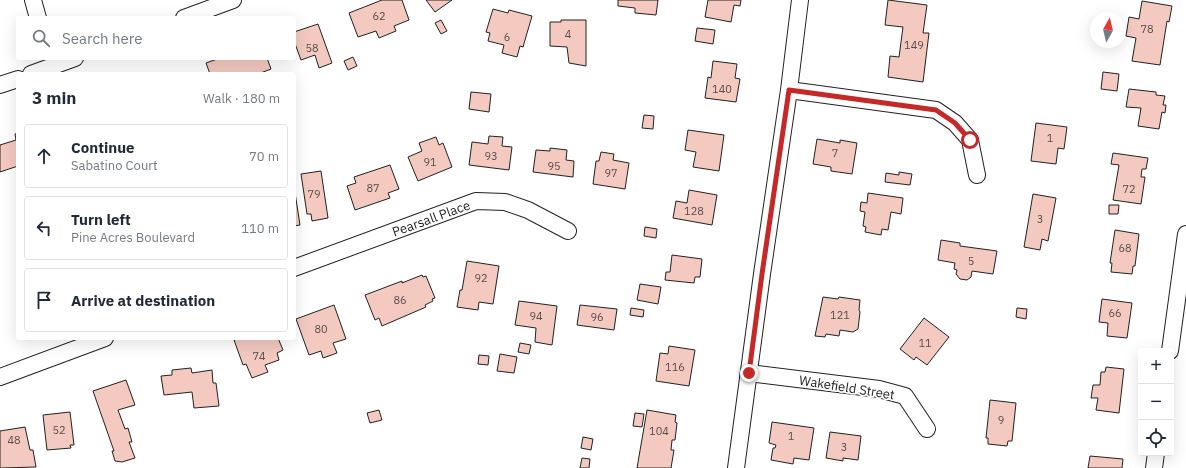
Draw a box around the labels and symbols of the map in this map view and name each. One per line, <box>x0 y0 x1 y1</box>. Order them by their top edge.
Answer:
house number: 62 <box>372 9 386 23</box>
north arrow <box>1090 12 1126 48</box>
house number: 78 <box>1140 22 1154 36</box>
house number: 4 <box>565 27 572 41</box>
house number: 6 <box>504 30 510 44</box>
house number: 149 <box>904 38 924 52</box>
house number: 58 <box>305 41 319 55</box>
house number: 140 <box>712 82 732 96</box>
route start <box>961 131 979 149</box>
house number: 1 <box>1047 131 1054 145</box>
house number: 7 <box>832 146 838 160</box>
house number: 93 <box>484 149 498 163</box>
house number: 91 <box>423 155 437 169</box>
house number: 95 <box>547 159 561 173</box>
house number: 97 <box>604 166 618 180</box>
house number: 87 <box>366 181 380 195</box>
house number: 72 <box>1122 182 1136 196</box>
house number: 79 <box>307 187 321 201</box>
street label: Pearsall Place <box>390 196 473 240</box>
house number: 128 <box>684 204 704 218</box>
house number: 3 <box>1037 212 1043 226</box>
house number: 68 <box>1118 241 1132 255</box>
house number: 5 <box>968 254 974 268</box>
house number: 92 <box>474 271 488 285</box>
house number: 86 <box>393 293 407 307</box>
house number: 66 <box>1108 306 1122 320</box>
house number: 121 <box>830 308 850 322</box>
house number: 94 <box>529 309 543 323</box>
house number: 96 <box>590 310 604 324</box>
house number: 80 <box>314 322 328 336</box>
house number: 11 <box>918 336 932 350</box>
house number: 74 <box>252 349 266 363</box>
house number: 116 <box>665 360 685 374</box>
route end <box>740 364 758 382</box>
street label: Wakefield Street <box>798 372 896 403</box>
house number: 9 <box>998 413 1004 427</box>
house number: 52 <box>52 423 66 437</box>
house number: 104 <box>649 424 669 438</box>
house number: 1 <box>788 429 795 443</box>
house number: 48 <box>7 433 21 447</box>
house number: 3 <box>841 440 847 454</box>

